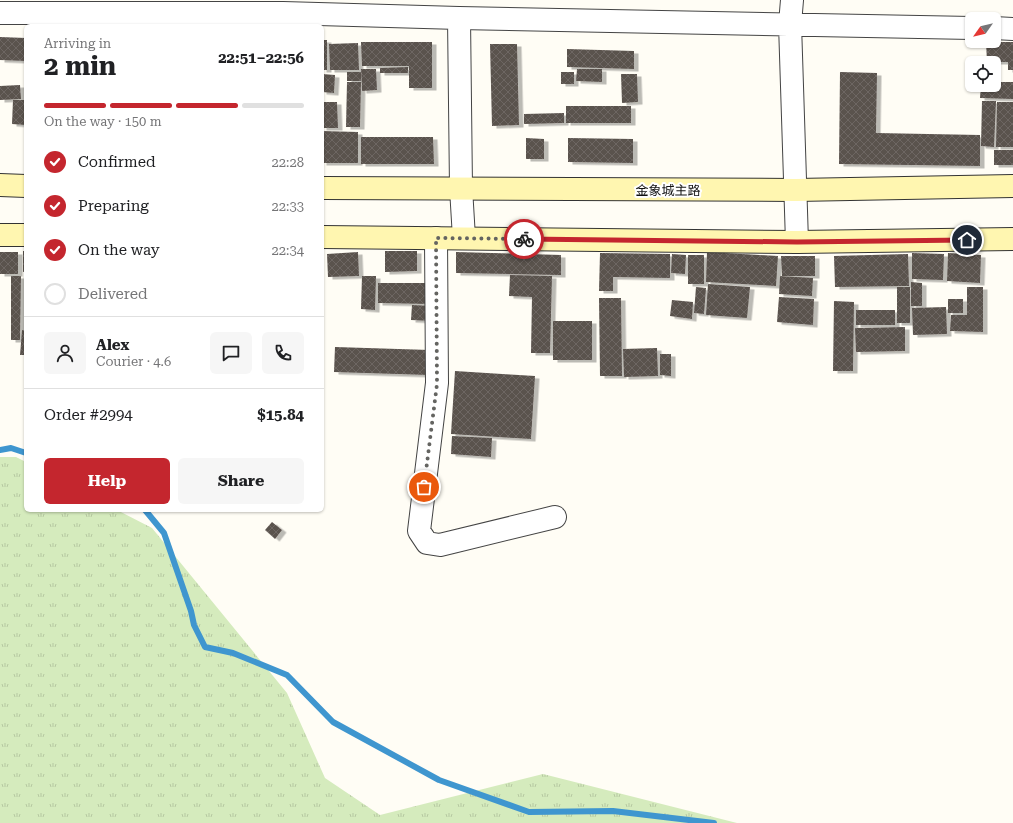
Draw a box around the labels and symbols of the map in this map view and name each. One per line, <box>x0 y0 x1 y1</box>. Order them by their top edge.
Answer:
north arrow <box>965 12 1001 48</box>
street label: 金象城主路 <box>635 183 701 198</box>
courier <box>504 219 544 259</box>
pin <box>950 223 984 257</box>
pin <box>407 470 441 504</box>

